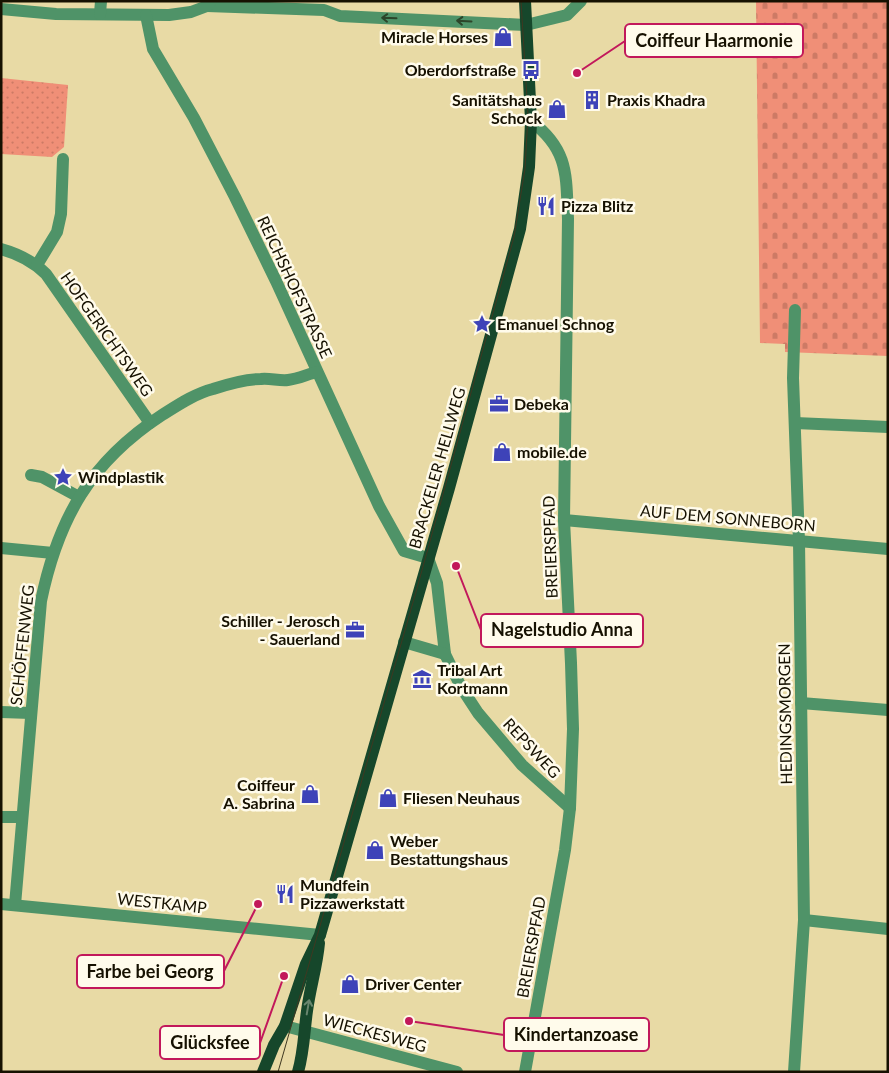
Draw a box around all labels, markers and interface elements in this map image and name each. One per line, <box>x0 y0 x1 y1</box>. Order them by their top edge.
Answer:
one-way arrow <box>381 13 397 22</box>
one-way arrow <box>457 17 473 26</box>
callout: Coiffeur Haarmonie <box>625 24 803 57</box>
shop icon: Miracle Horses <box>492 26 514 48</box>
place label: Miracle Horses <box>381 27 488 46</box>
text: Coiffeur Haarmonie <box>635 29 793 51</box>
bus stop icon: Oberdorfstraße <box>520 59 542 81</box>
place label: Oberdorfstraße <box>405 60 516 79</box>
building icon: Praxis Khadra <box>581 89 603 111</box>
place label: Sanitätshaus Schock <box>452 90 542 127</box>
place label: Praxis Khadra <box>607 90 705 109</box>
shop icon: Sanitätshaus Schock <box>546 98 568 120</box>
restaurant icon: Pizza Blitz <box>535 195 557 217</box>
place label: Pizza Blitz <box>561 196 633 215</box>
street label: REICHSHOFSTRASSE <box>254 213 337 361</box>
street label: HOFGERICHTSWEG <box>57 268 158 400</box>
place icon: Emanuel Schnog <box>471 313 493 335</box>
place label: Emanuel Schnog <box>497 314 615 333</box>
street label: BRACKELER HELLWEG <box>404 385 469 551</box>
office icon: Debeka <box>488 393 510 415</box>
place label: Debeka <box>514 394 569 413</box>
shop icon: mobile.de <box>491 441 513 463</box>
place label: mobile.de <box>517 442 587 461</box>
place icon: Windplastik <box>52 466 74 488</box>
place label: Windplastik <box>78 467 164 486</box>
street label: BREIERSPFAD <box>538 495 561 599</box>
street label: AUF DEM SONNEBORN <box>640 500 817 535</box>
street label: SCHÖFFENWEG <box>6 584 37 706</box>
place label: Schiller - Jerosch - Sauerland <box>221 611 340 648</box>
callout: Nagelstudio Anna <box>481 614 643 647</box>
text: Nagelstudio Anna <box>491 618 633 640</box>
office icon: Schiller - Jerosch - Sauerland <box>344 619 366 641</box>
street label: HEDINGSMORGEN <box>774 643 795 785</box>
place label: Tribal Art Kortmann <box>437 660 508 697</box>
museum icon: Tribal Art Kortmann <box>411 668 433 690</box>
street label: REPSWEG <box>500 714 565 781</box>
place label: Coiffeur A. Sabrina <box>222 775 295 812</box>
shop icon: Coiffeur A. Sabrina <box>299 783 321 805</box>
shop icon: Fliesen Neuhaus <box>377 787 399 809</box>
place label: Fliesen Neuhaus <box>403 788 520 807</box>
place label: Weber Bestattungshaus <box>390 831 508 868</box>
shop icon: Weber Bestattungshaus <box>364 839 386 861</box>
place label: Mundfein Pizzawerkstatt <box>300 875 405 912</box>
restaurant icon: Mundfein Pizzawerkstatt <box>274 883 296 905</box>
street label: WESTKAMP <box>116 888 208 917</box>
street label: BREIERSPFAD <box>512 895 549 999</box>
callout: Farbe bei Georg <box>77 955 224 988</box>
text: Farbe bei Georg <box>87 960 214 982</box>
shop icon: Driver Center <box>339 973 361 995</box>
place label: Driver Center <box>365 974 462 993</box>
one-way arrow <box>304 999 314 1015</box>
street label: WIECKESWEG <box>321 1010 429 1055</box>
callout: Kindertanzoase <box>504 1018 649 1051</box>
text: Kindertanzoase <box>514 1023 639 1045</box>
callout: Glücksfee <box>160 1026 260 1059</box>
text: Glücksfee <box>170 1031 250 1053</box>

